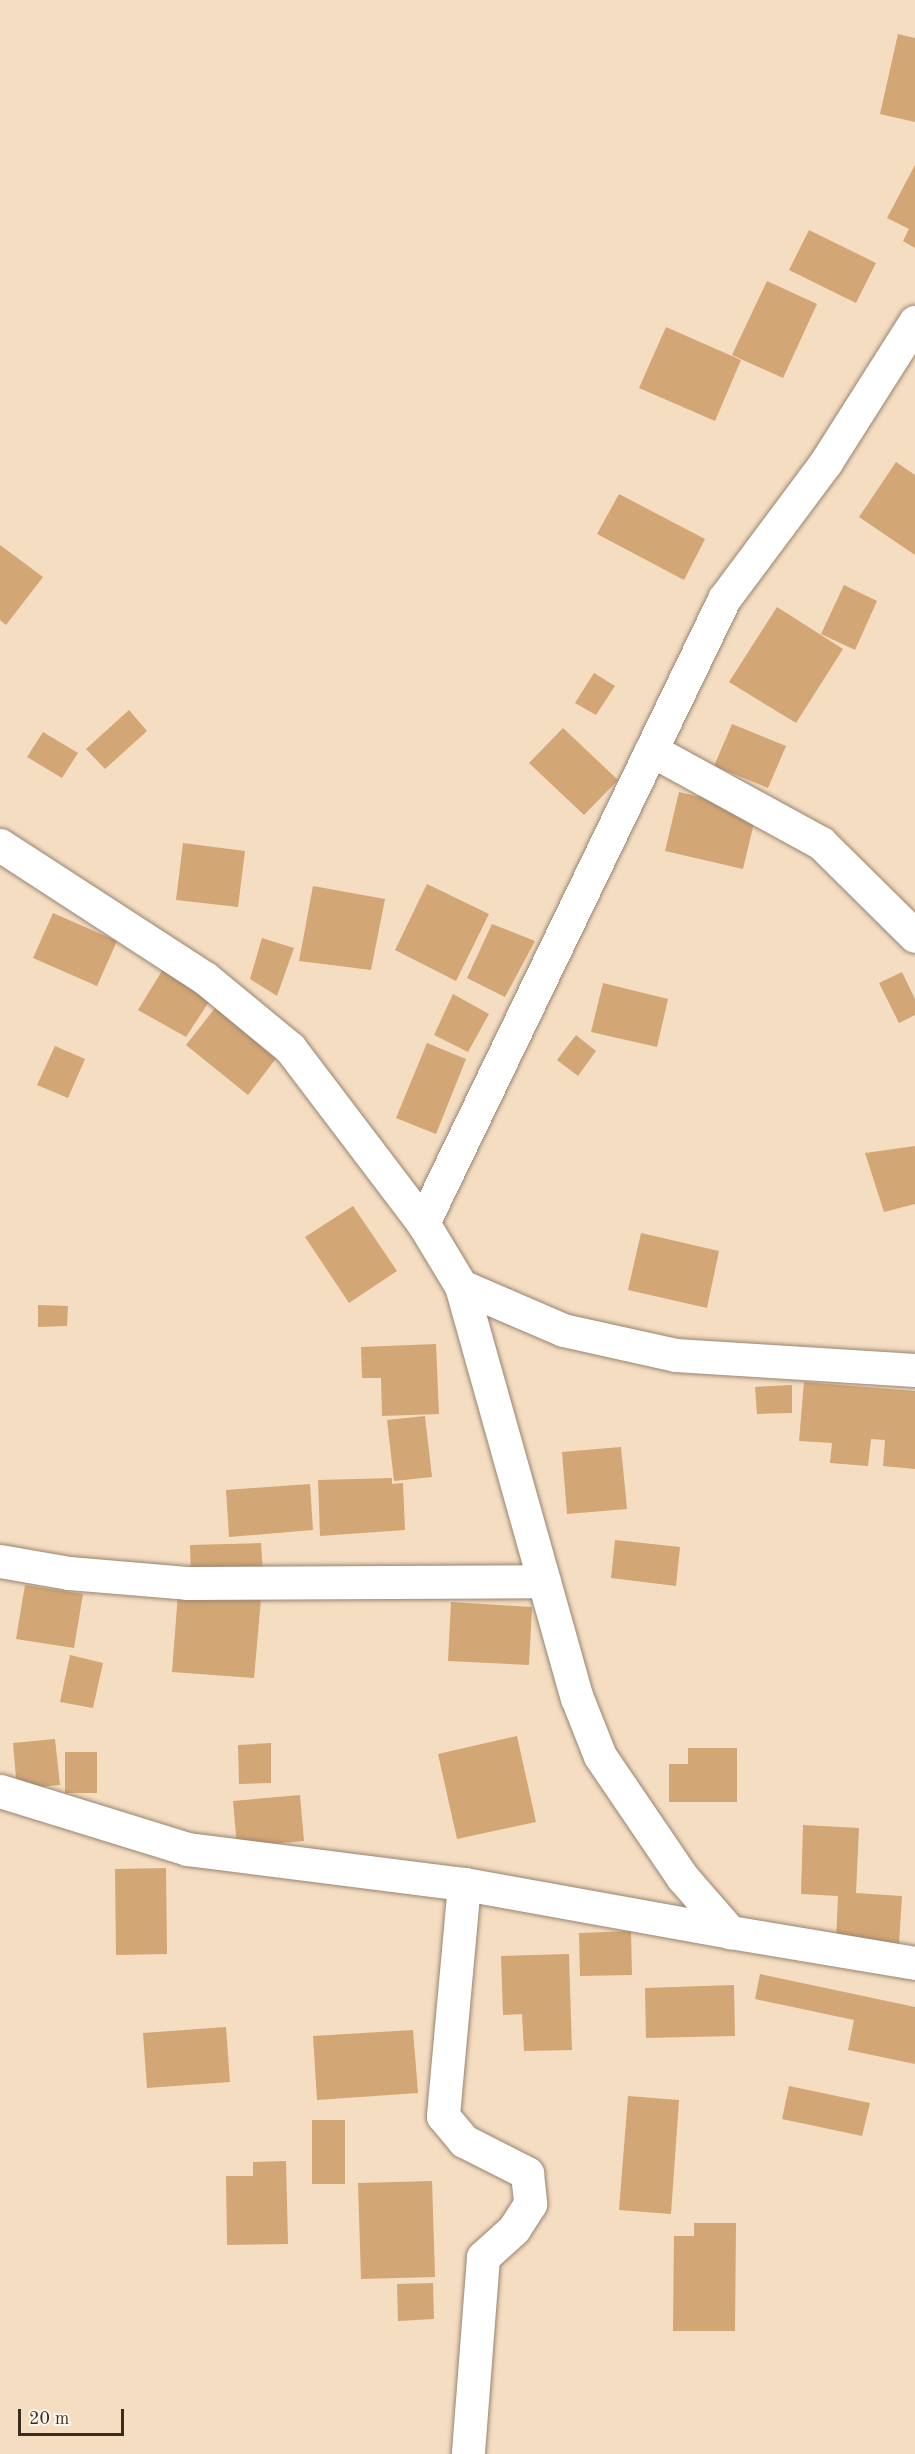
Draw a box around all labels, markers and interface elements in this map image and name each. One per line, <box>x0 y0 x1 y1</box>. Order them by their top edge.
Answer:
scale bar <box>21 2397 128 2435</box>
text: 20 m <box>29 2410 69 2428</box>

